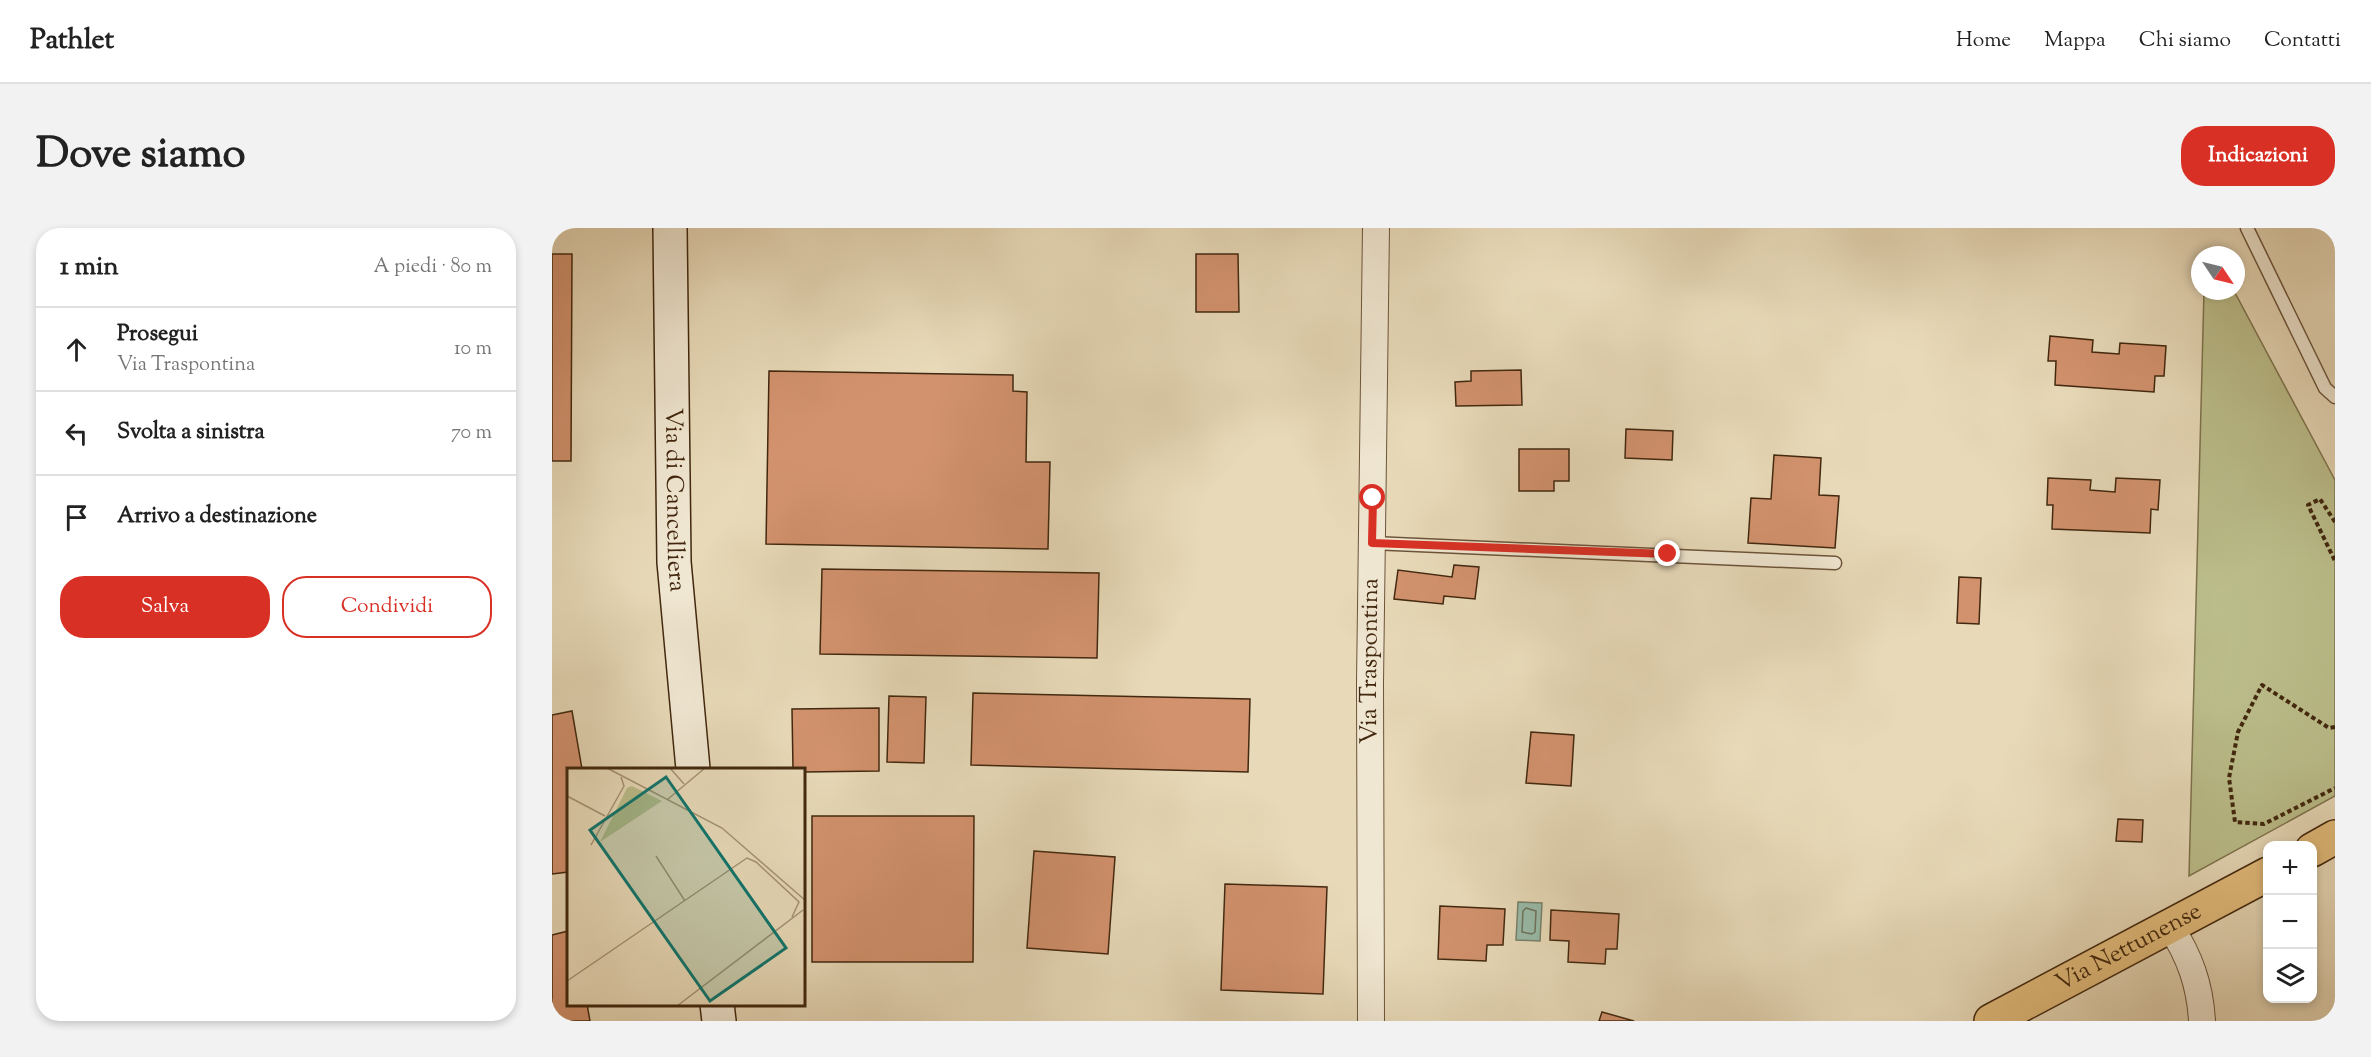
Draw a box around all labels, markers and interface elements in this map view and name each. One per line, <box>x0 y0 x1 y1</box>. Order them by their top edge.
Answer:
text: Pathlet <box>30 21 114 61</box>
text: Home <box>1956 26 2011 56</box>
text: Mappa <box>2044 26 2106 56</box>
text: Chi siamo <box>2139 26 2231 56</box>
text: Contatti <box>2264 26 2341 56</box>
text: Dove siamo <box>36 126 245 186</box>
button: Indicazioni <box>2181 126 2335 186</box>
north arrow <box>2191 246 2245 300</box>
text: 1 min <box>60 249 119 286</box>
text: A piedi · 80 m <box>374 253 492 282</box>
text: Prosegui <box>117 319 198 351</box>
icon: ahead <box>60 333 93 366</box>
text: 10 m <box>454 335 492 364</box>
text: Via Traspontina <box>117 351 255 380</box>
street label: Via di Cancelliera <box>655 408 694 593</box>
icon: left <box>60 417 93 450</box>
text: Svolta a sinistra <box>117 417 265 449</box>
text: 70 m <box>451 419 492 448</box>
route start <box>1359 484 1385 510</box>
icon: arrive <box>60 501 93 534</box>
text: Arrivo a destinazione <box>117 501 317 533</box>
route end <box>1654 540 1680 566</box>
button: Salva <box>60 576 270 638</box>
button: Condividi <box>282 576 492 638</box>
street label: Via Traspontina <box>1353 578 1388 744</box>
inset map <box>567 768 806 1006</box>
map controls <box>2263 841 2317 1003</box>
button: + <box>2263 841 2317 895</box>
street label: Via Nettunense <box>2050 895 2208 1001</box>
button: − <box>2263 895 2317 949</box>
button: layers <box>2263 949 2317 1003</box>

